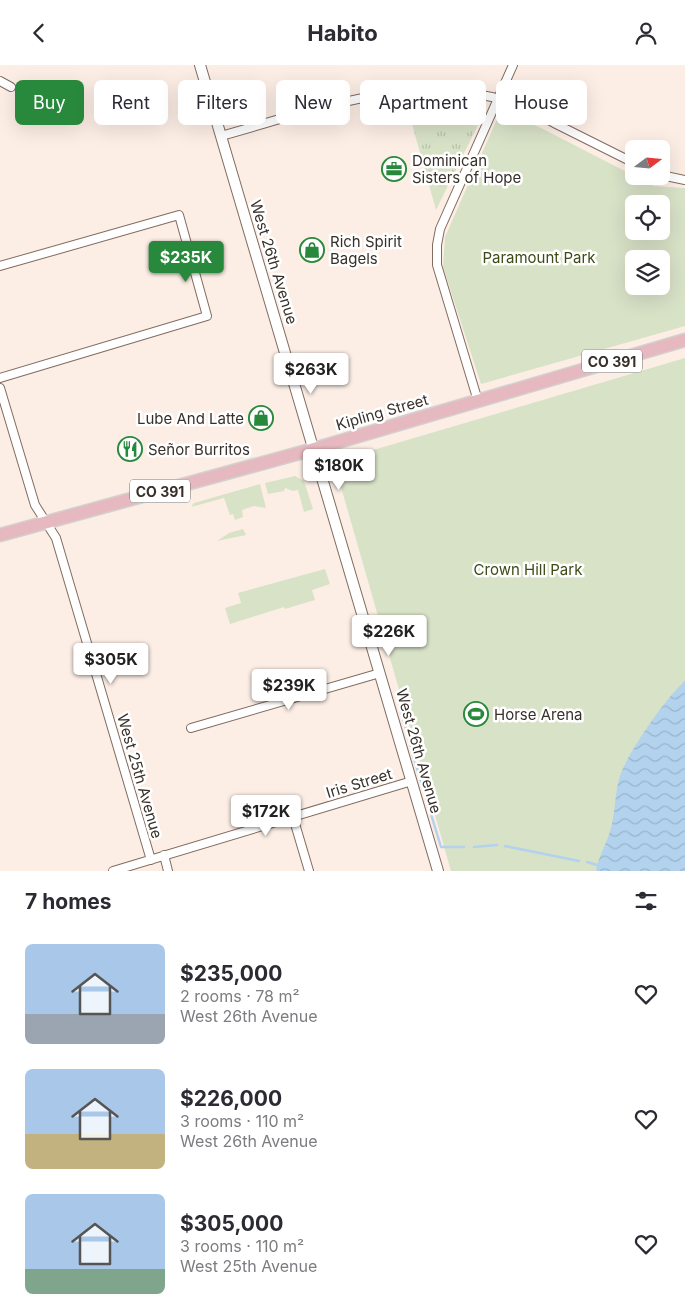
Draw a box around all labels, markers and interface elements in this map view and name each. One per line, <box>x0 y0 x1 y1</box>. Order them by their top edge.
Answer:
icon: back <box>25 19 53 47</box>
icon: person <box>632 19 660 47</box>
text: Habito <box>307 20 378 46</box>
chip: Buy <box>15 80 84 125</box>
chip: Rent <box>94 80 168 125</box>
chip: Filters <box>178 80 266 125</box>
chip: New <box>276 80 350 125</box>
chip: Apartment <box>360 80 486 125</box>
chip: House <box>496 80 587 125</box>
north arrow <box>625 140 670 185</box>
map controls <box>625 140 670 295</box>
place label: Dominican Sisters of Hope <box>412 151 521 187</box>
office icon: Dominican Sisters of Hope <box>381 156 407 182</box>
button: locate <box>625 195 670 240</box>
street label: West 26th Avenue <box>246 198 302 326</box>
place label: Rich Spirit Bagels <box>330 232 402 268</box>
shop icon: Rich Spirit Bagels <box>299 237 325 263</box>
pin: $235K <box>151 241 221 283</box>
text: $235K <box>160 247 212 267</box>
park label: Paramount Park <box>482 248 596 267</box>
button: layers <box>625 250 670 295</box>
road number: CO 391 <box>582 349 642 373</box>
pin: $263K <box>276 353 346 395</box>
text: $263K <box>285 359 337 379</box>
street label: Kipling Street <box>334 390 430 434</box>
shop icon: Lube And Latte <box>248 405 274 431</box>
place label: Lube And Latte <box>137 409 244 428</box>
restaurant icon: Señor Burritos <box>117 436 143 462</box>
place label: Señor Burritos <box>148 440 250 459</box>
pin: $180K <box>304 449 374 491</box>
text: $180K <box>314 455 364 475</box>
road number: CO 391 <box>130 479 190 503</box>
park label: Crown Hill Park <box>474 560 583 579</box>
pin: $226K <box>354 615 424 657</box>
text: $226K <box>363 621 415 641</box>
pin: $305K <box>76 643 146 685</box>
text: $305K <box>84 649 138 669</box>
pin: $239K <box>254 669 324 711</box>
text: $239K <box>263 675 315 695</box>
street label: West 26th Avenue <box>392 686 446 816</box>
sports icon: Horse Arena <box>463 701 489 727</box>
place label: Horse Arena <box>494 705 582 724</box>
street label: West 25th Avenue <box>113 711 167 841</box>
street label: Iris Street <box>324 764 394 802</box>
pin: $172K <box>231 795 301 837</box>
text: $172K <box>242 801 290 821</box>
icon: filters <box>632 887 660 915</box>
text: 7 homes <box>25 889 112 914</box>
text: $235,000 <box>180 961 282 986</box>
icon: home <box>65 964 125 1024</box>
icon: heart <box>632 980 660 1008</box>
text: 2 rooms · 78 m² <box>180 986 300 1006</box>
text: West 26th Avenue <box>180 1006 318 1026</box>
text: $226,000 <box>180 1086 282 1111</box>
icon: home <box>65 1089 125 1149</box>
icon: heart <box>632 1105 660 1133</box>
text: 3 rooms · 110 m² <box>180 1111 304 1131</box>
text: West 26th Avenue <box>180 1131 318 1151</box>
text: $305,000 <box>180 1211 283 1236</box>
icon: home <box>65 1214 125 1274</box>
icon: heart <box>632 1230 660 1258</box>
text: 3 rooms · 110 m² <box>180 1236 304 1256</box>
text: West 25th Avenue <box>180 1256 317 1276</box>

